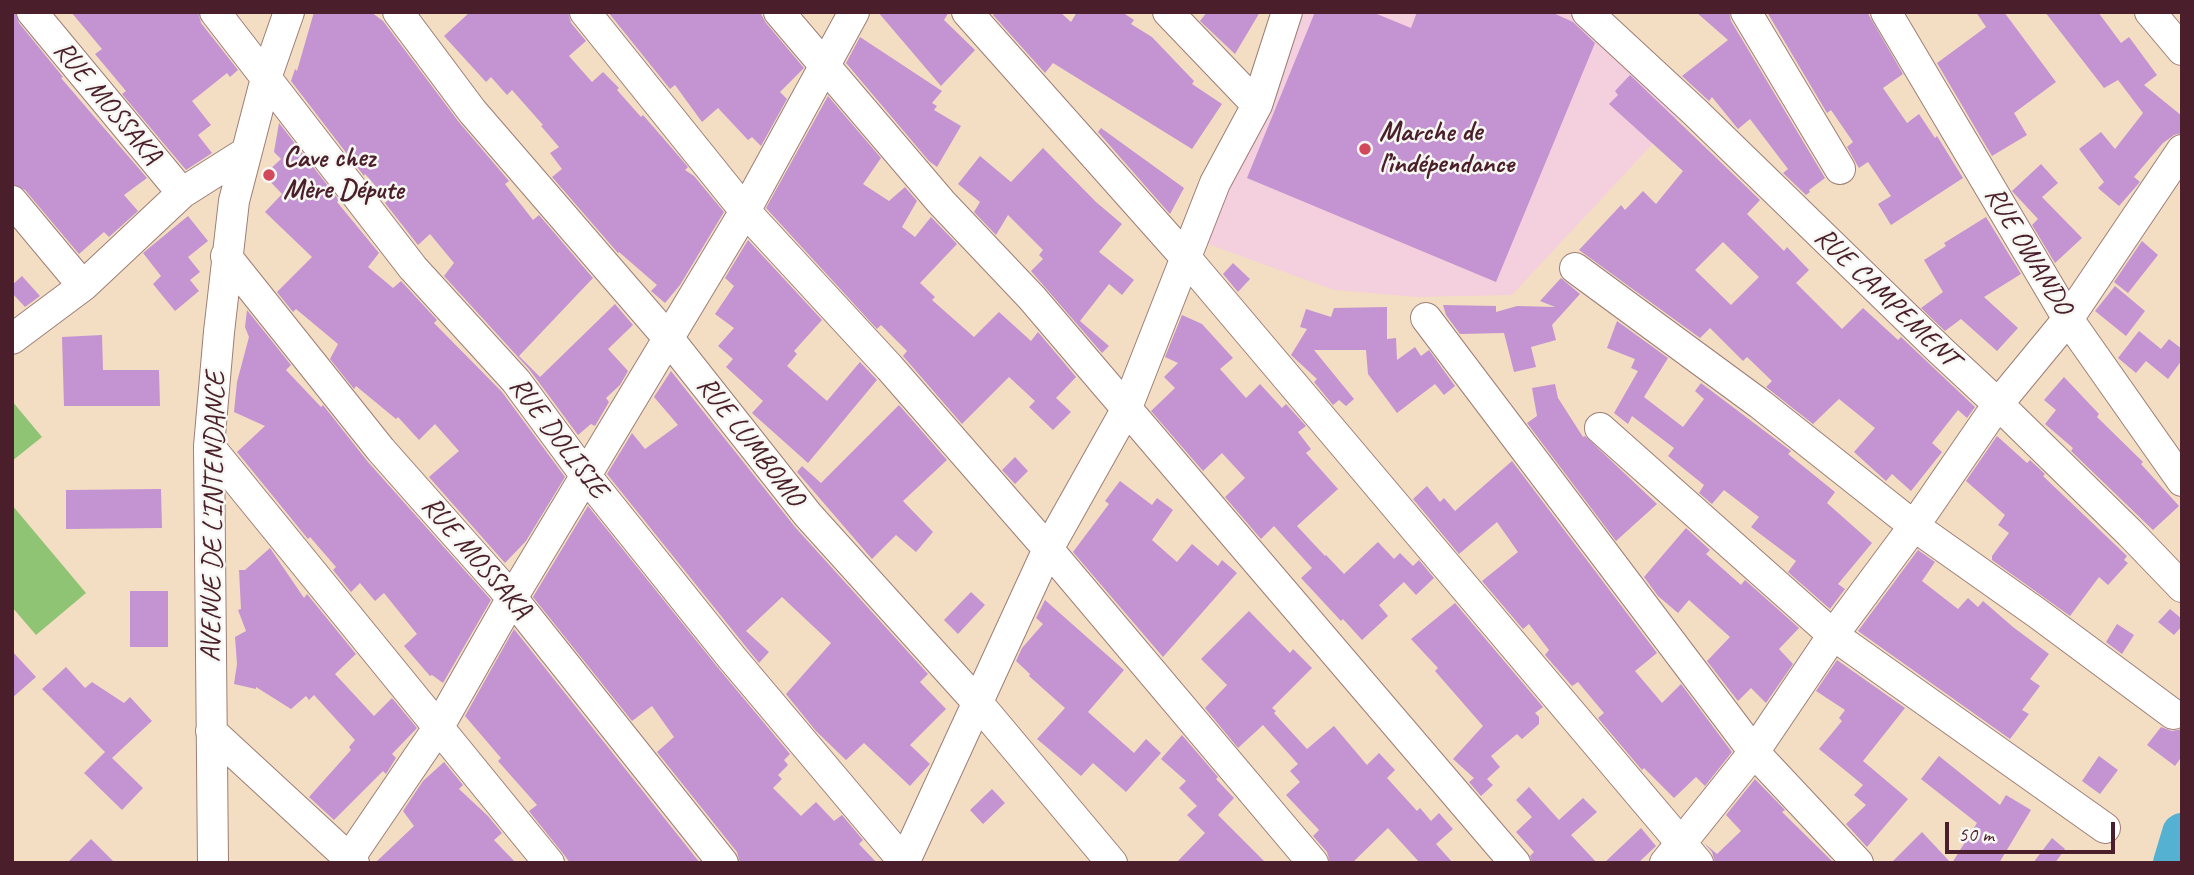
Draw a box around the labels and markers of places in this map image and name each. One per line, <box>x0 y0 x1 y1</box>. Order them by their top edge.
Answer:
place label: Marche de l’indépendance <box>1379 116 1514 182</box>
marker: Marche de l’indépendance <box>1357 141 1373 157</box>
place label: Cave chez Mère Députe <box>283 142 404 208</box>
marker: Cave chez Mère Députe <box>261 167 277 183</box>

